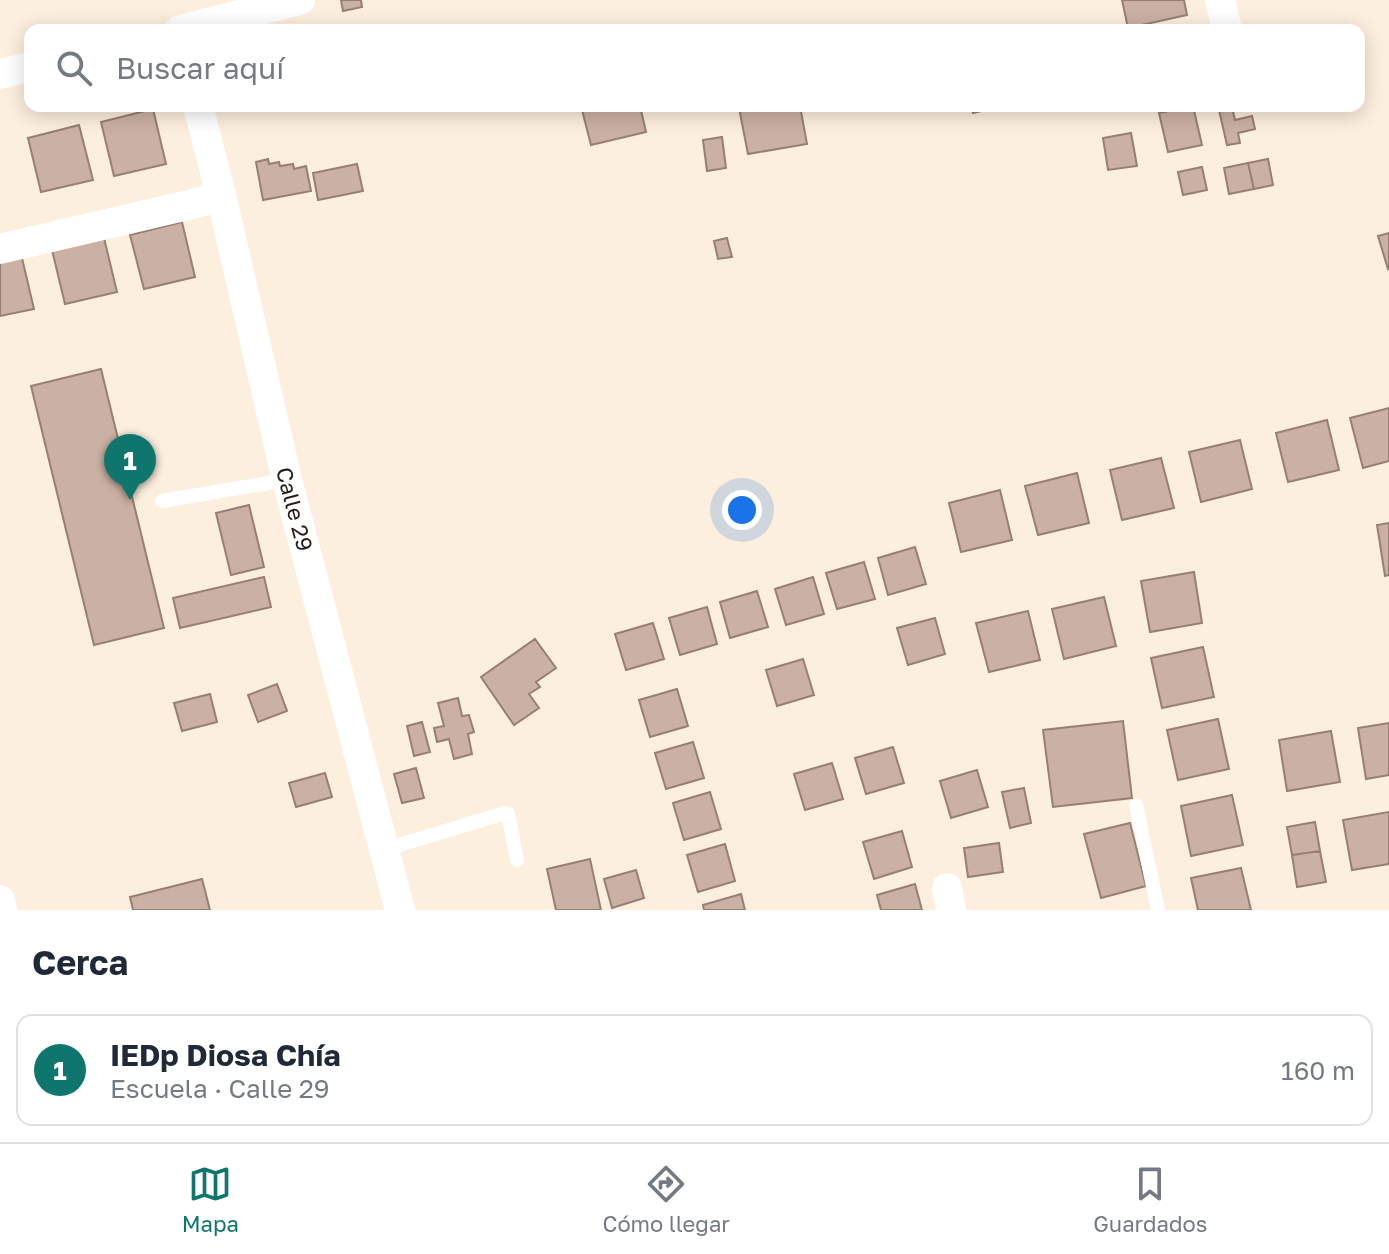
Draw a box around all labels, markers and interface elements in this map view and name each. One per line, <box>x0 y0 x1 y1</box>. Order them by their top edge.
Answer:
search box <box>24 24 1365 112</box>
icon: search <box>52 46 96 90</box>
text: Buscar aquí <box>116 50 284 86</box>
pin: 1 <box>104 434 156 500</box>
street label: Calle 29 <box>271 464 319 554</box>
your location <box>722 490 762 530</box>
text: Cerca <box>32 942 128 982</box>
text: IEDp Diosa Chía <box>110 1037 341 1073</box>
text: 1 <box>53 1055 67 1086</box>
text: 160 m <box>1281 1055 1355 1086</box>
text: Escuela · Calle 29 <box>110 1073 330 1104</box>
tab: Mapa <box>182 1162 239 1237</box>
tab: Cómo llegar <box>602 1162 730 1237</box>
tab: Guardados <box>1093 1162 1207 1237</box>

